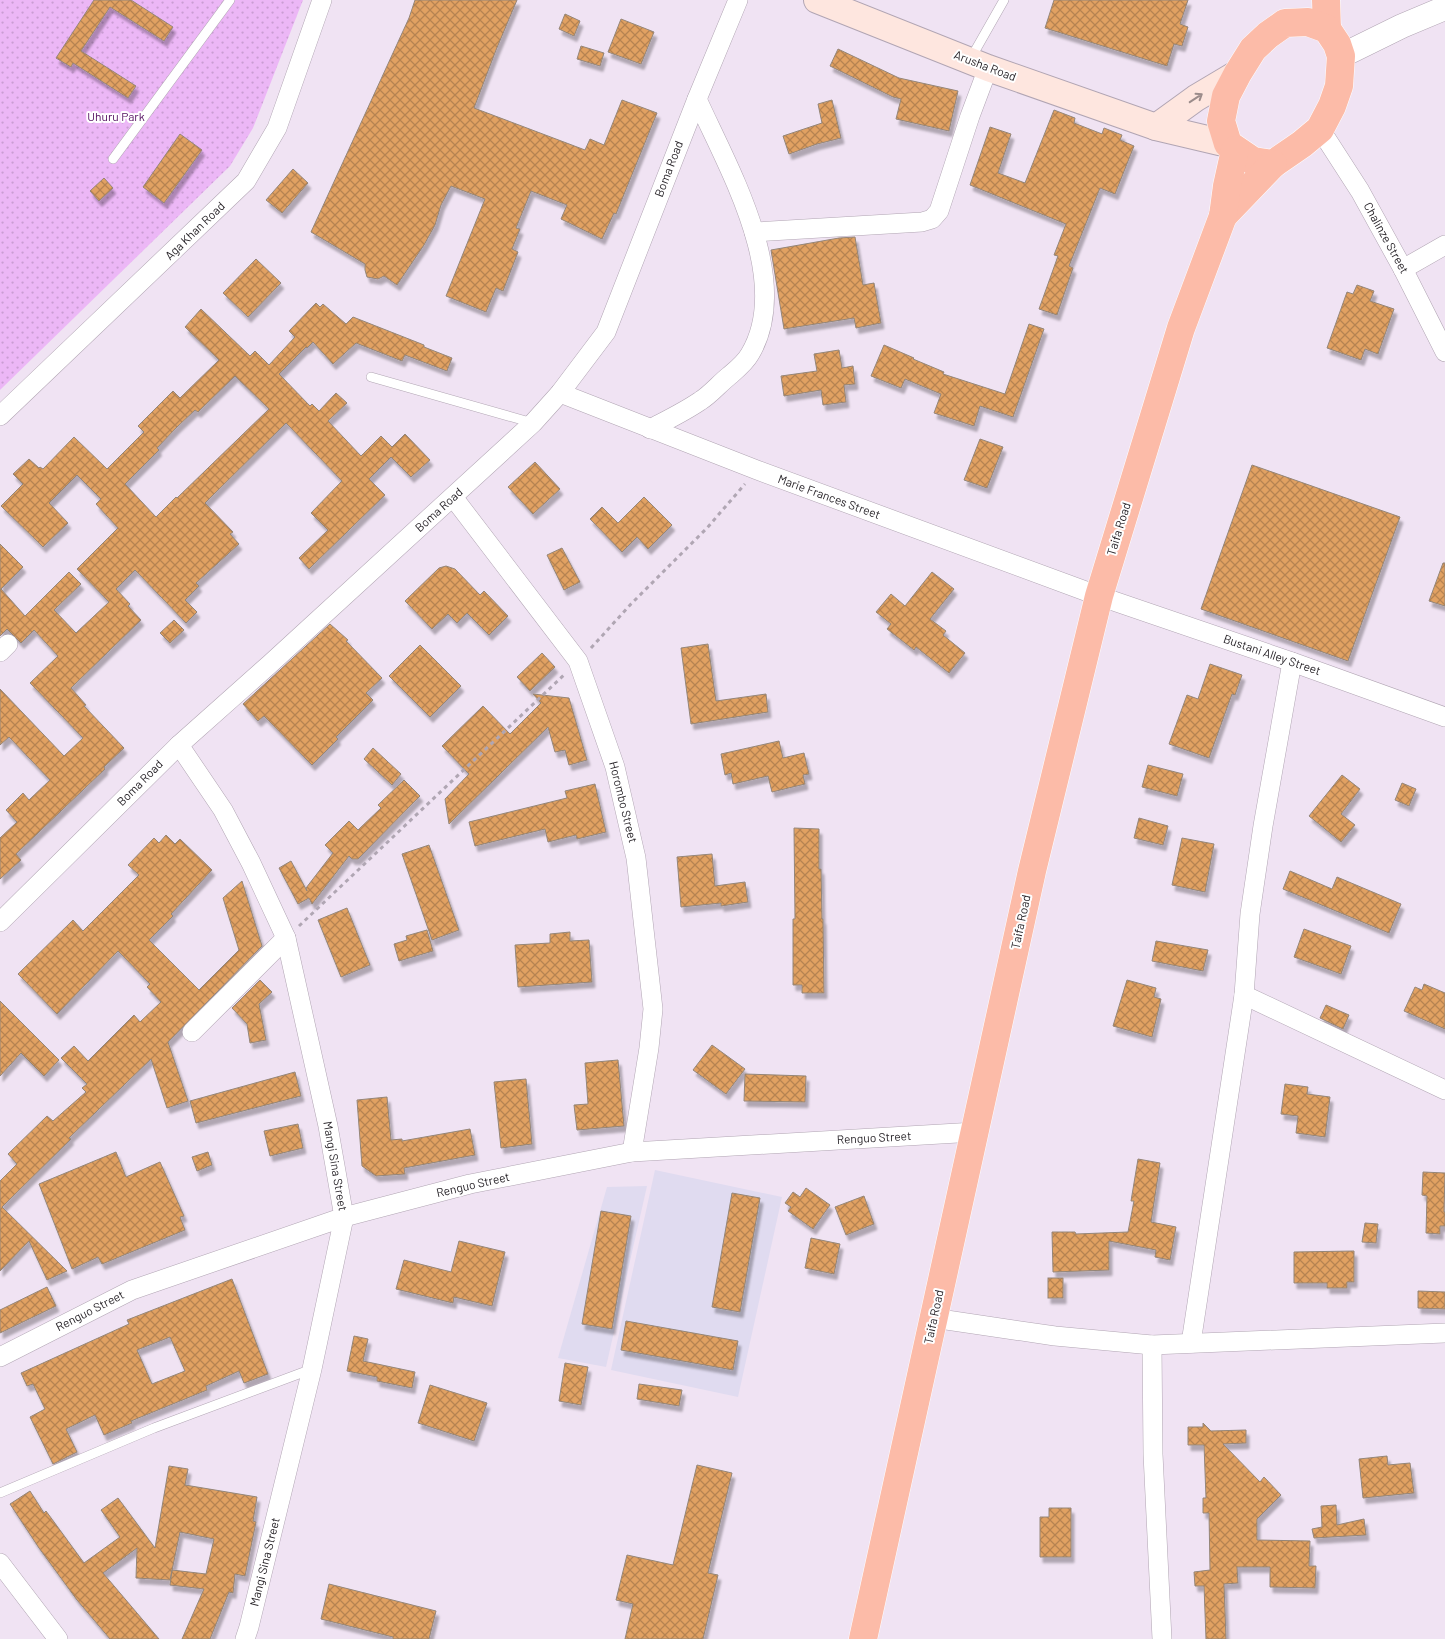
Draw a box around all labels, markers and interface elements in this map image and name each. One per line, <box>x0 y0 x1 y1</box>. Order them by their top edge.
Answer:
street label: Arusha Road <box>952 47 1018 83</box>
one-way arrow <box>1188 93 1202 103</box>
park label: Uhuru Park <box>87 109 145 123</box>
street label: Boma Road <box>651 139 685 199</box>
street label: Aga Khan Road <box>162 198 227 262</box>
street label: Chalinze Street <box>1362 200 1412 275</box>
street label: Marie Frances Street <box>776 471 882 521</box>
street label: Boma Road <box>412 484 465 534</box>
street label: Taifa Road <box>1103 500 1133 557</box>
street label: Bustani Alley Street <box>1222 631 1323 677</box>
street label: Boma Road <box>113 756 165 808</box>
street label: Horombo Street <box>607 760 641 844</box>
street label: Taifa Road <box>1007 893 1033 950</box>
street label: Mangi Sina Street <box>321 1120 351 1212</box>
street label: Renguo Street <box>836 1128 912 1146</box>
street label: Renguo Street <box>435 1169 511 1199</box>
street label: Renguo Street <box>53 1287 126 1333</box>
street label: Taifa Road <box>920 1288 946 1345</box>
street label: Mangi Sina Street <box>246 1516 282 1608</box>

